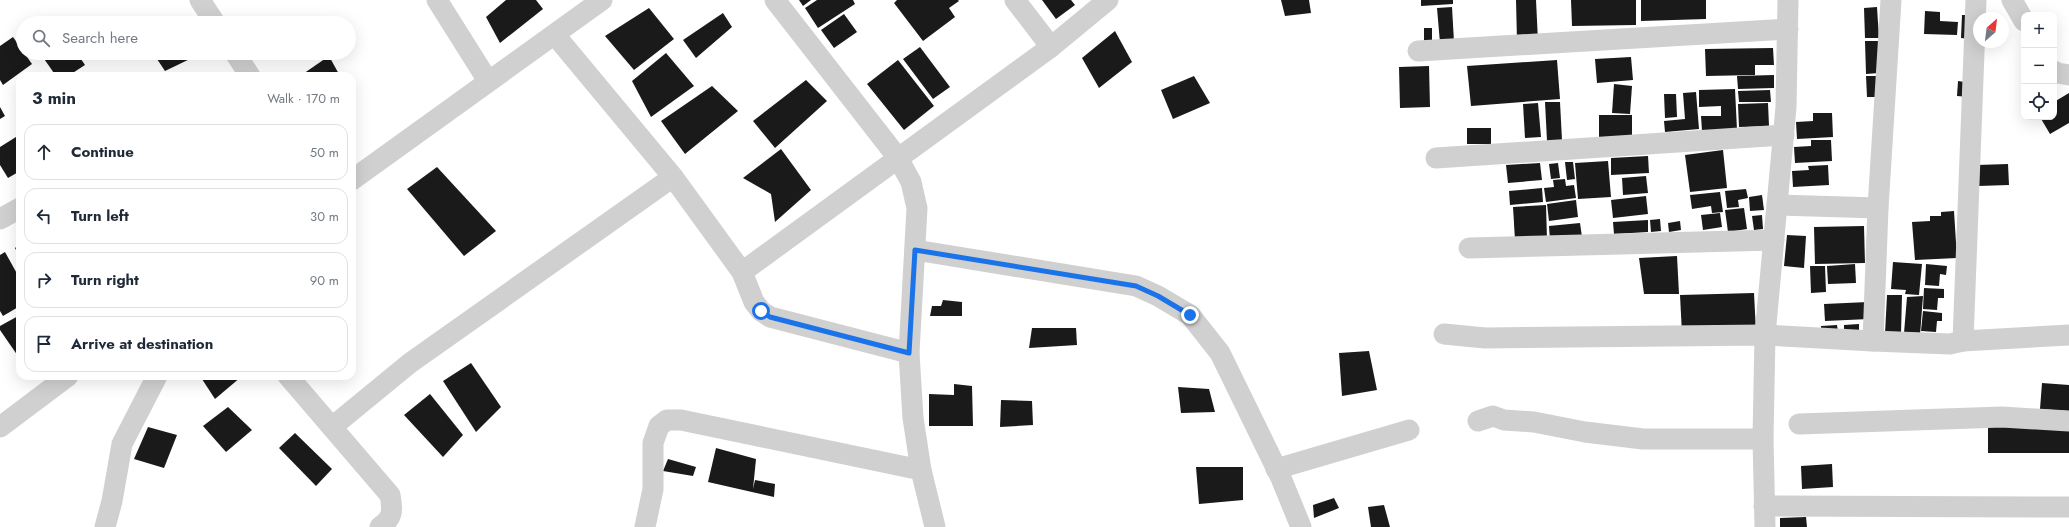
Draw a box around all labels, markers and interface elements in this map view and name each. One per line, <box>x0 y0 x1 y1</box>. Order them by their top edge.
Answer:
north arrow <box>1973 12 2009 48</box>
map controls <box>2021 12 2057 120</box>
button: + <box>2021 12 2057 48</box>
search box <box>16 16 356 60</box>
icon: search <box>30 27 52 49</box>
text: Search here <box>62 27 138 49</box>
button: − <box>2021 48 2057 84</box>
button: locate <box>2021 84 2057 120</box>
text: 3 min <box>32 86 76 110</box>
text: Walk · 170 m <box>267 89 340 108</box>
icon: ahead <box>33 141 55 163</box>
text: Continue <box>71 141 134 163</box>
text: 50 m <box>310 143 339 162</box>
icon: left <box>33 205 55 227</box>
text: Turn left <box>71 205 129 227</box>
text: 30 m <box>310 207 339 226</box>
icon: right <box>33 269 55 291</box>
text: Turn right <box>71 269 139 291</box>
text: 90 m <box>310 271 339 290</box>
route start <box>752 302 770 320</box>
route end <box>1181 306 1199 324</box>
icon: arrive <box>33 333 55 355</box>
text: Arrive at destination <box>71 333 213 355</box>

